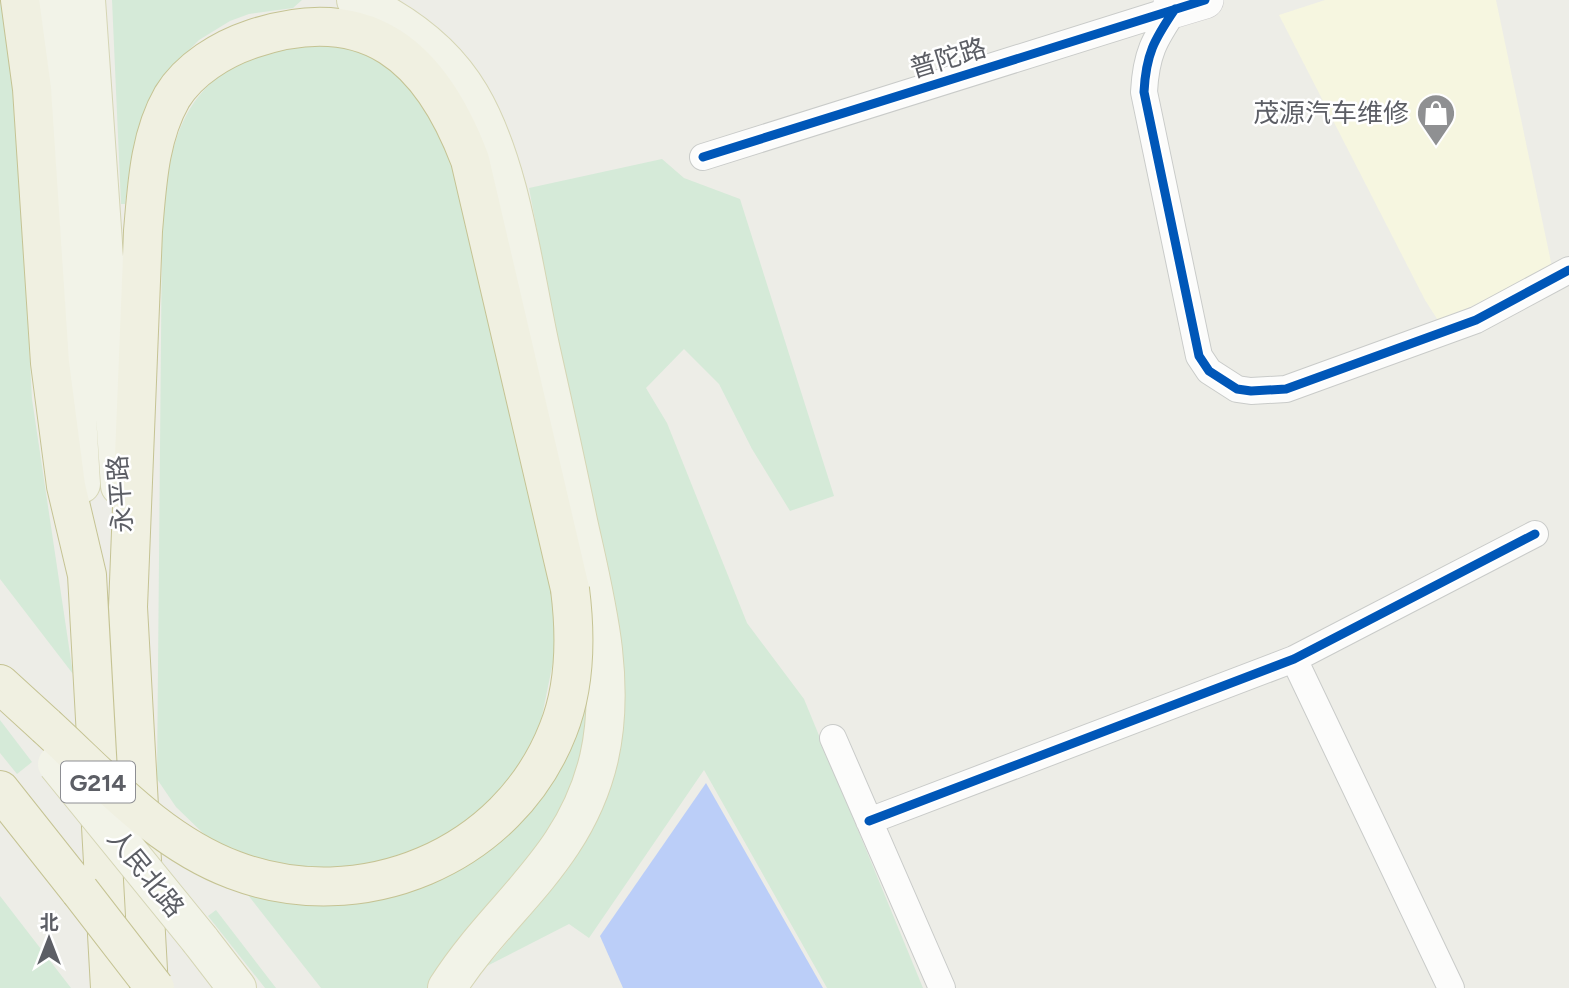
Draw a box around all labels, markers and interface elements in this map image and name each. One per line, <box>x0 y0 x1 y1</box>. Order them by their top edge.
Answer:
street label: 普陀路 <box>906 31 990 85</box>
shop icon: 茂源汽车维修 <box>1415 92 1457 147</box>
place label: 茂源汽车维修 <box>1253 97 1409 129</box>
street label: 永平路 <box>101 454 139 534</box>
road number: G214 <box>61 762 135 802</box>
street label: 人民北路 <box>101 823 191 923</box>
north arrow <box>14 904 84 974</box>
text: 北 <box>39 911 59 934</box>

